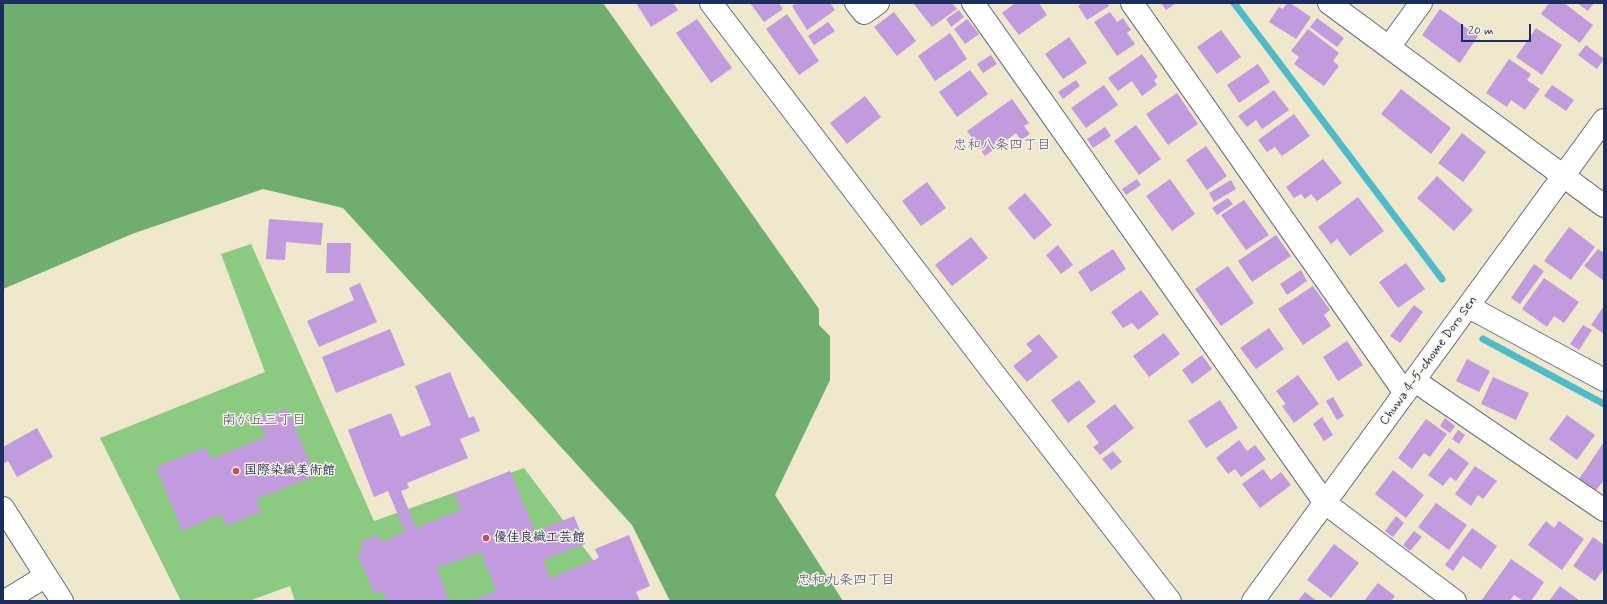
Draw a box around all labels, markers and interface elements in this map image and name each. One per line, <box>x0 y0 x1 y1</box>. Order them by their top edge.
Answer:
scale bar <box>1463 16 1533 42</box>
text: 20 m <box>1468 23 1494 39</box>
district label: 忠和八条四丁目 <box>953 138 1051 154</box>
street label: Chuwa 4-5-chome Doro Sen <box>1377 293 1481 429</box>
district label: 南が丘三丁目 <box>222 413 306 429</box>
place label: 国際染織美術館 <box>244 463 335 479</box>
marker: 国際染織美術館 <box>231 466 241 476</box>
place label: 優佳良織工芸館 <box>494 530 585 546</box>
marker: 優佳良織工芸館 <box>481 533 491 543</box>
district label: 忠和九条四丁目 <box>797 573 895 589</box>

